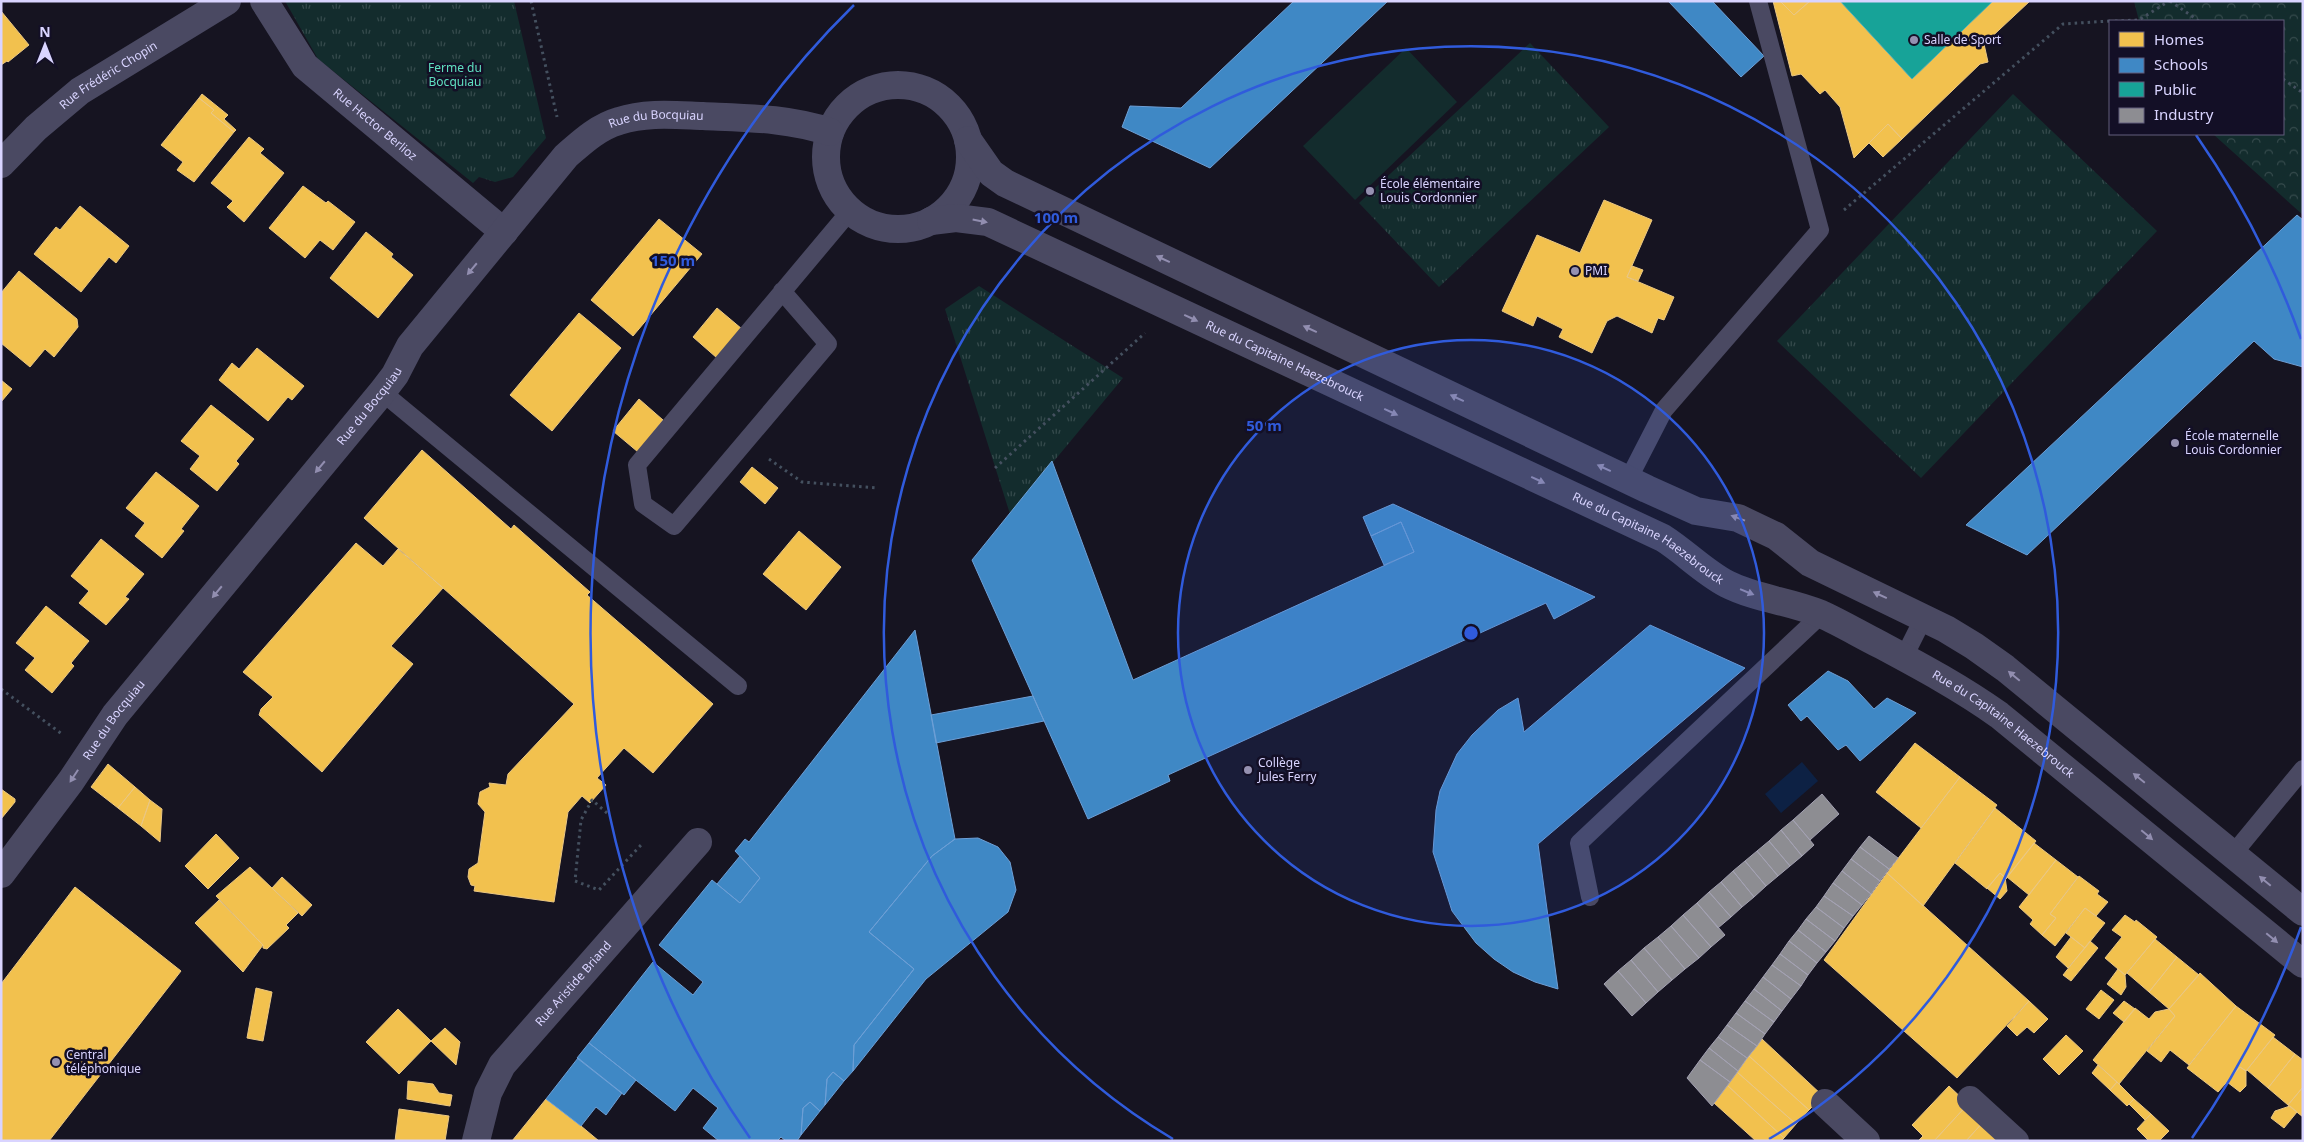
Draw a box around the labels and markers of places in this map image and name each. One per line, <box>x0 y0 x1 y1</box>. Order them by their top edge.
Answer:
place label: Salle de Sport <box>1924 31 2002 48</box>
marker: Salle de Sport <box>1908 34 1920 46</box>
place label: École élémentaire Louis Cordonnier <box>1380 175 1481 206</box>
marker: École élémentaire Louis Cordonnier <box>1364 185 1376 197</box>
place label: PMI <box>1585 262 1607 279</box>
marker: PMI <box>1569 265 1581 277</box>
place label: École maternelle Louis Cordonnier <box>2185 427 2282 458</box>
marker: École maternelle Louis Cordonnier <box>2169 437 2181 449</box>
centre of rings <box>1462 624 1480 642</box>
place label: Collège Jules Ferry <box>1257 754 1317 785</box>
marker: Collège Jules Ferry <box>1242 764 1254 776</box>
place label: Central téléphonique <box>66 1046 141 1077</box>
marker: Central téléphonique <box>50 1056 62 1068</box>

